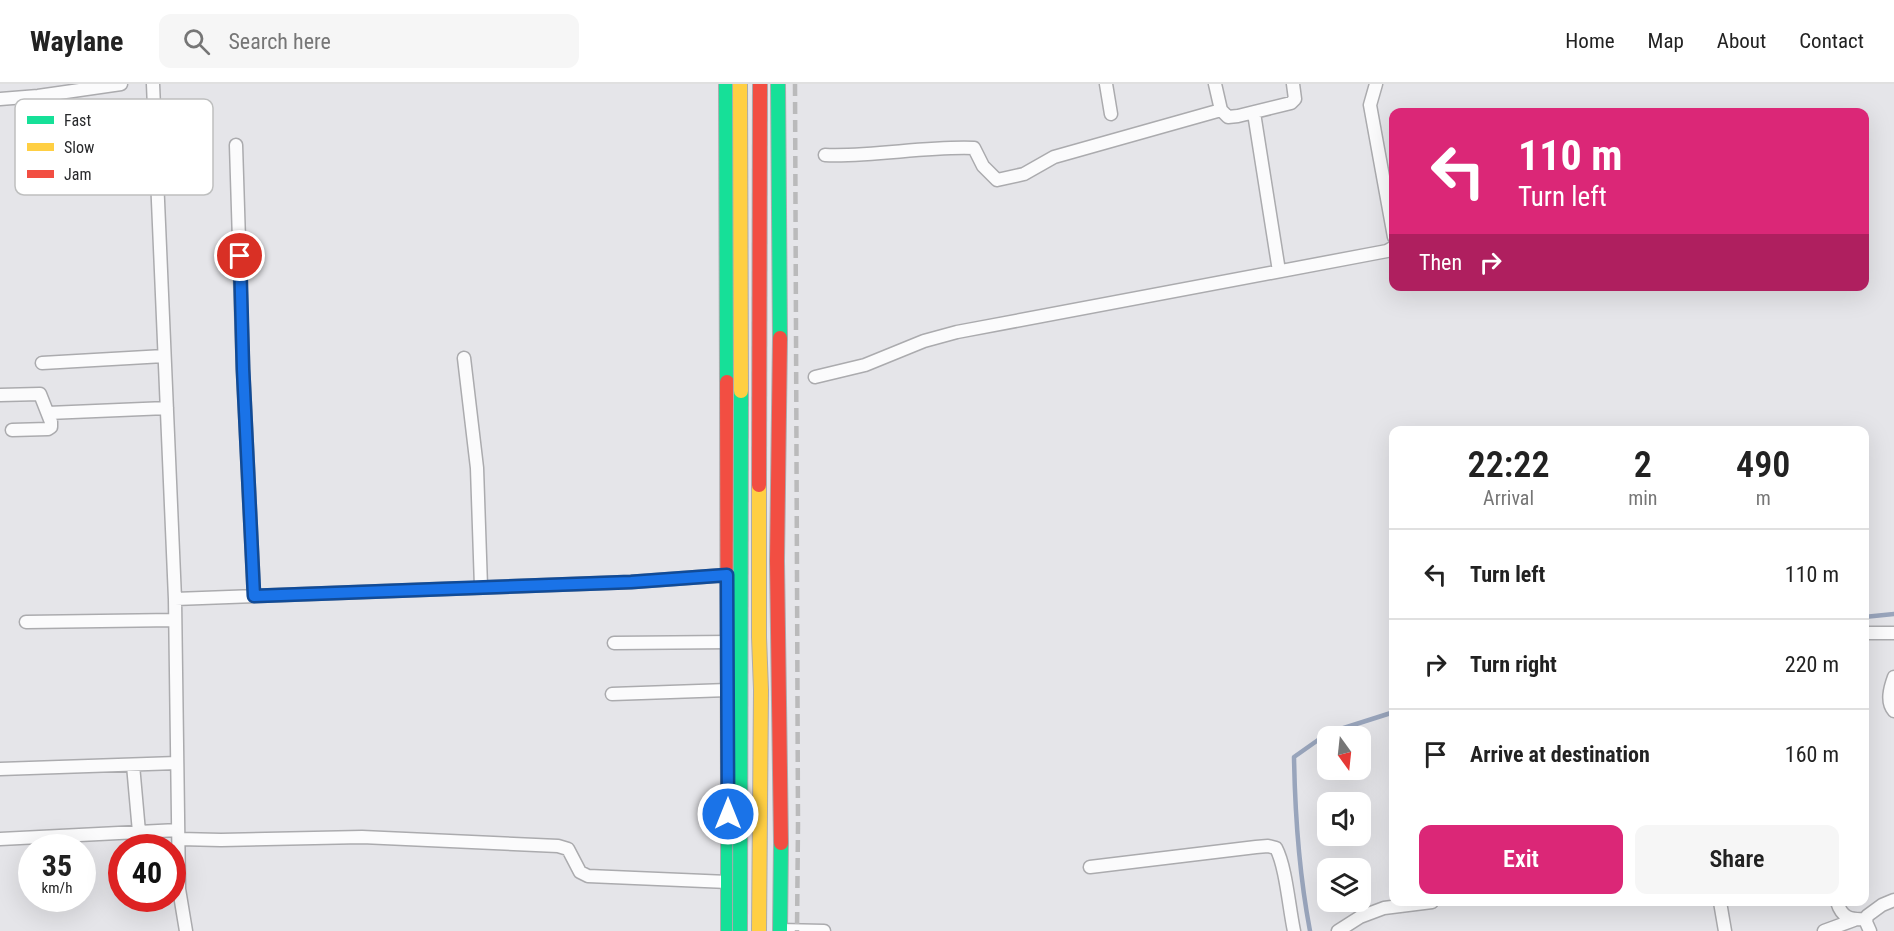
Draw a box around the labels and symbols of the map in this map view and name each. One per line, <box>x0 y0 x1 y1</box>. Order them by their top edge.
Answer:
legend <box>15 99 213 195</box>
text: Fast <box>64 111 91 130</box>
text: Slow <box>64 138 94 157</box>
text: Jam <box>64 165 91 184</box>
pin <box>214 230 265 281</box>
north arrow <box>1317 726 1371 780</box>
position arrow <box>696 782 760 846</box>
speed limit sign: 40 <box>108 834 186 912</box>

